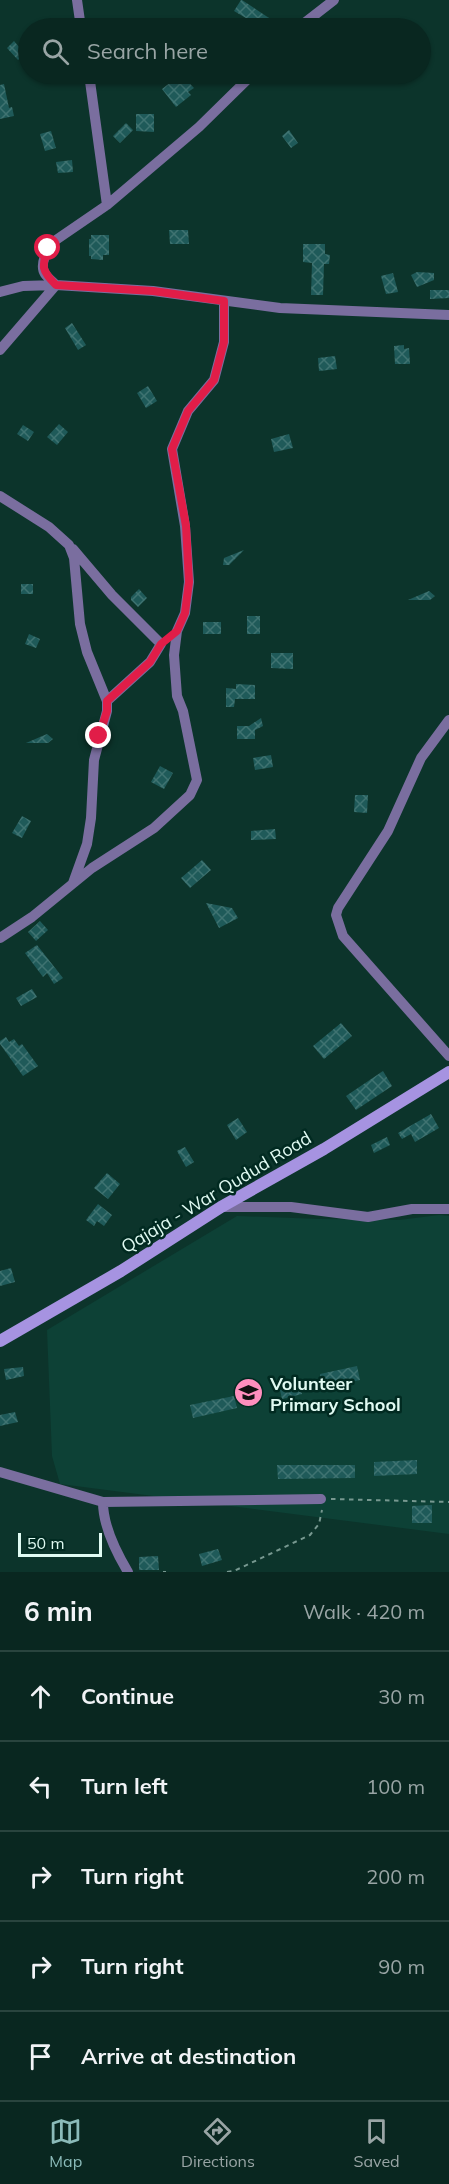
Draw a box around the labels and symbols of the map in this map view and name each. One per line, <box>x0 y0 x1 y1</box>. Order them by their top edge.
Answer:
route start <box>34 234 60 260</box>
route end <box>85 722 111 748</box>
street label: Qajaja - War Qudud Road <box>117 1126 315 1258</box>
place label: Volunteer Primary School <box>269 1372 401 1416</box>
school or university icon: Volunteer Primary School <box>233 1377 265 1409</box>
scale bar <box>18 1530 102 1558</box>

